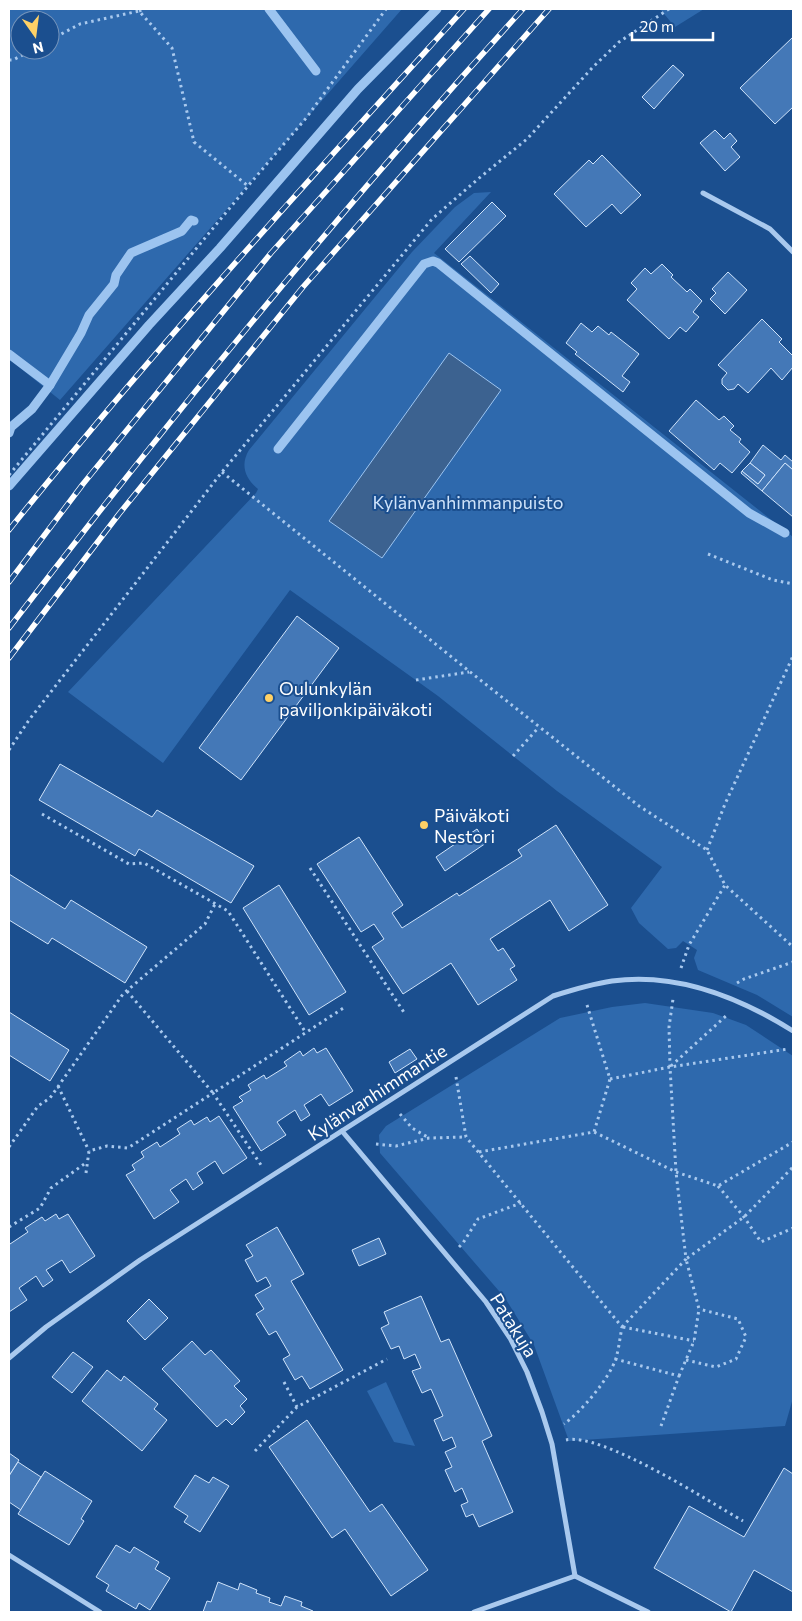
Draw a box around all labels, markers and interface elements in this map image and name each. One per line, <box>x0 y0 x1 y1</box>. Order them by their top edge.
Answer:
north arrow <box>10 10 60 60</box>
scale bar <box>632 10 713 42</box>
text: 20 m <box>640 17 674 35</box>
text: N <box>31 39 45 58</box>
park label: Kylänvanhimmanpuisto <box>372 491 564 513</box>
place label: Oulunkylän paviljonkipäiväkoti <box>279 677 432 720</box>
marker: Oulunkylän paviljonkipäiväkoti <box>263 692 275 704</box>
place label: Päiväkoti Nestori <box>434 804 510 847</box>
marker: Päiväkoti Nestori <box>418 819 430 831</box>
street label: Kylänvanhimmantie <box>303 1039 451 1145</box>
street label: Patakuja <box>486 1289 542 1361</box>

